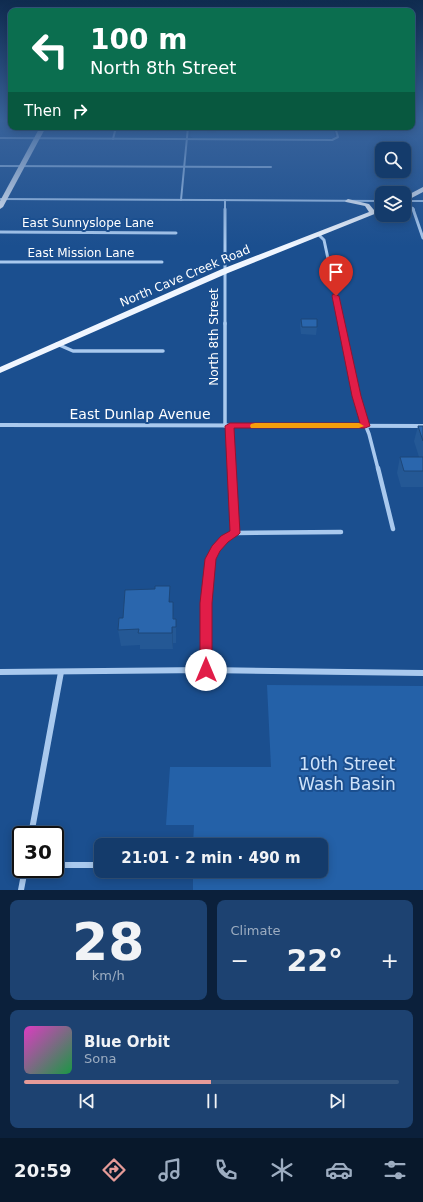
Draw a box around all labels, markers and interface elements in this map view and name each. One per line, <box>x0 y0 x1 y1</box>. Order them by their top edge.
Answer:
text: 100 m <box>90 23 187 56</box>
icon: left <box>24 24 76 76</box>
text: North 8th Street <box>90 57 236 78</box>
icon: right <box>69 100 91 122</box>
text: Then <box>24 102 61 120</box>
map controls <box>375 142 411 222</box>
button: search <box>375 142 411 178</box>
button: layers <box>375 186 411 222</box>
street label: East Sunnyslope Lane <box>22 216 154 230</box>
street label: North Cave Creek Road <box>118 242 252 310</box>
street label: East Mission Lane <box>27 246 135 260</box>
pin <box>319 255 353 296</box>
icon: arrive <box>325 261 347 283</box>
street label: North 8th Street <box>207 288 221 386</box>
street label: East Dunlap Avenue <box>69 406 211 422</box>
position arrow <box>185 649 227 691</box>
park label: 10th Street Wash Basin <box>298 754 396 794</box>
speed limit sign: 30 <box>12 826 64 878</box>
text: 21:01 · 2 min · 490 m <box>121 849 301 867</box>
text: 28 <box>72 912 144 972</box>
text: Climate <box>231 923 281 938</box>
text: 22° <box>286 943 343 978</box>
text: − <box>231 948 249 973</box>
text: + <box>381 948 399 973</box>
text: km/h <box>92 968 125 983</box>
text: Blue Orbit <box>84 1033 170 1051</box>
text: Sona <box>84 1051 116 1066</box>
icon: previous <box>76 1090 98 1112</box>
icon: pause <box>201 1090 223 1112</box>
icon: next <box>326 1090 348 1112</box>
icon: directions <box>100 1156 128 1184</box>
icon: music <box>156 1156 184 1184</box>
icon: phone <box>212 1156 240 1184</box>
icon: climate <box>268 1156 296 1184</box>
icon: car <box>325 1156 353 1184</box>
icon: filters <box>381 1156 409 1184</box>
text: 20:59 <box>14 1160 71 1181</box>

